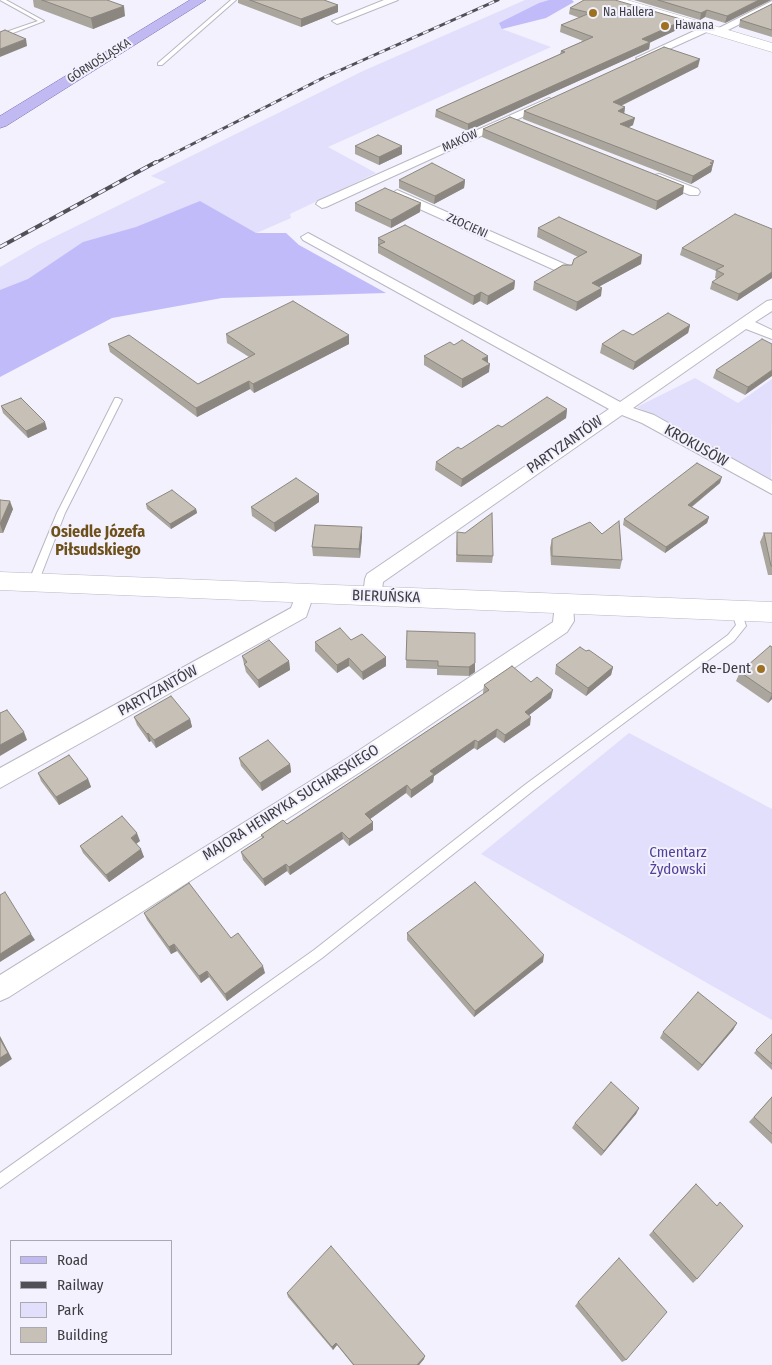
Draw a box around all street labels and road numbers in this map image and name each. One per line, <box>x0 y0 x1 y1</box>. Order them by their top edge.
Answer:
street label: GÓRNOŚLĄSKA <box>65 36 133 86</box>
street label: MAKÓW <box>440 127 480 155</box>
street label: ZŁOCIENI <box>444 211 490 241</box>
street label: PARTYZANTÓW <box>524 412 606 478</box>
street label: KROKUSÓW <box>661 421 731 471</box>
street label: BIERUŃSKA <box>351 587 421 607</box>
street label: PARTYZANTÓW <box>115 662 201 720</box>
street label: MAJORA HENRYKA SUCHARSKIEGO <box>199 741 383 865</box>

